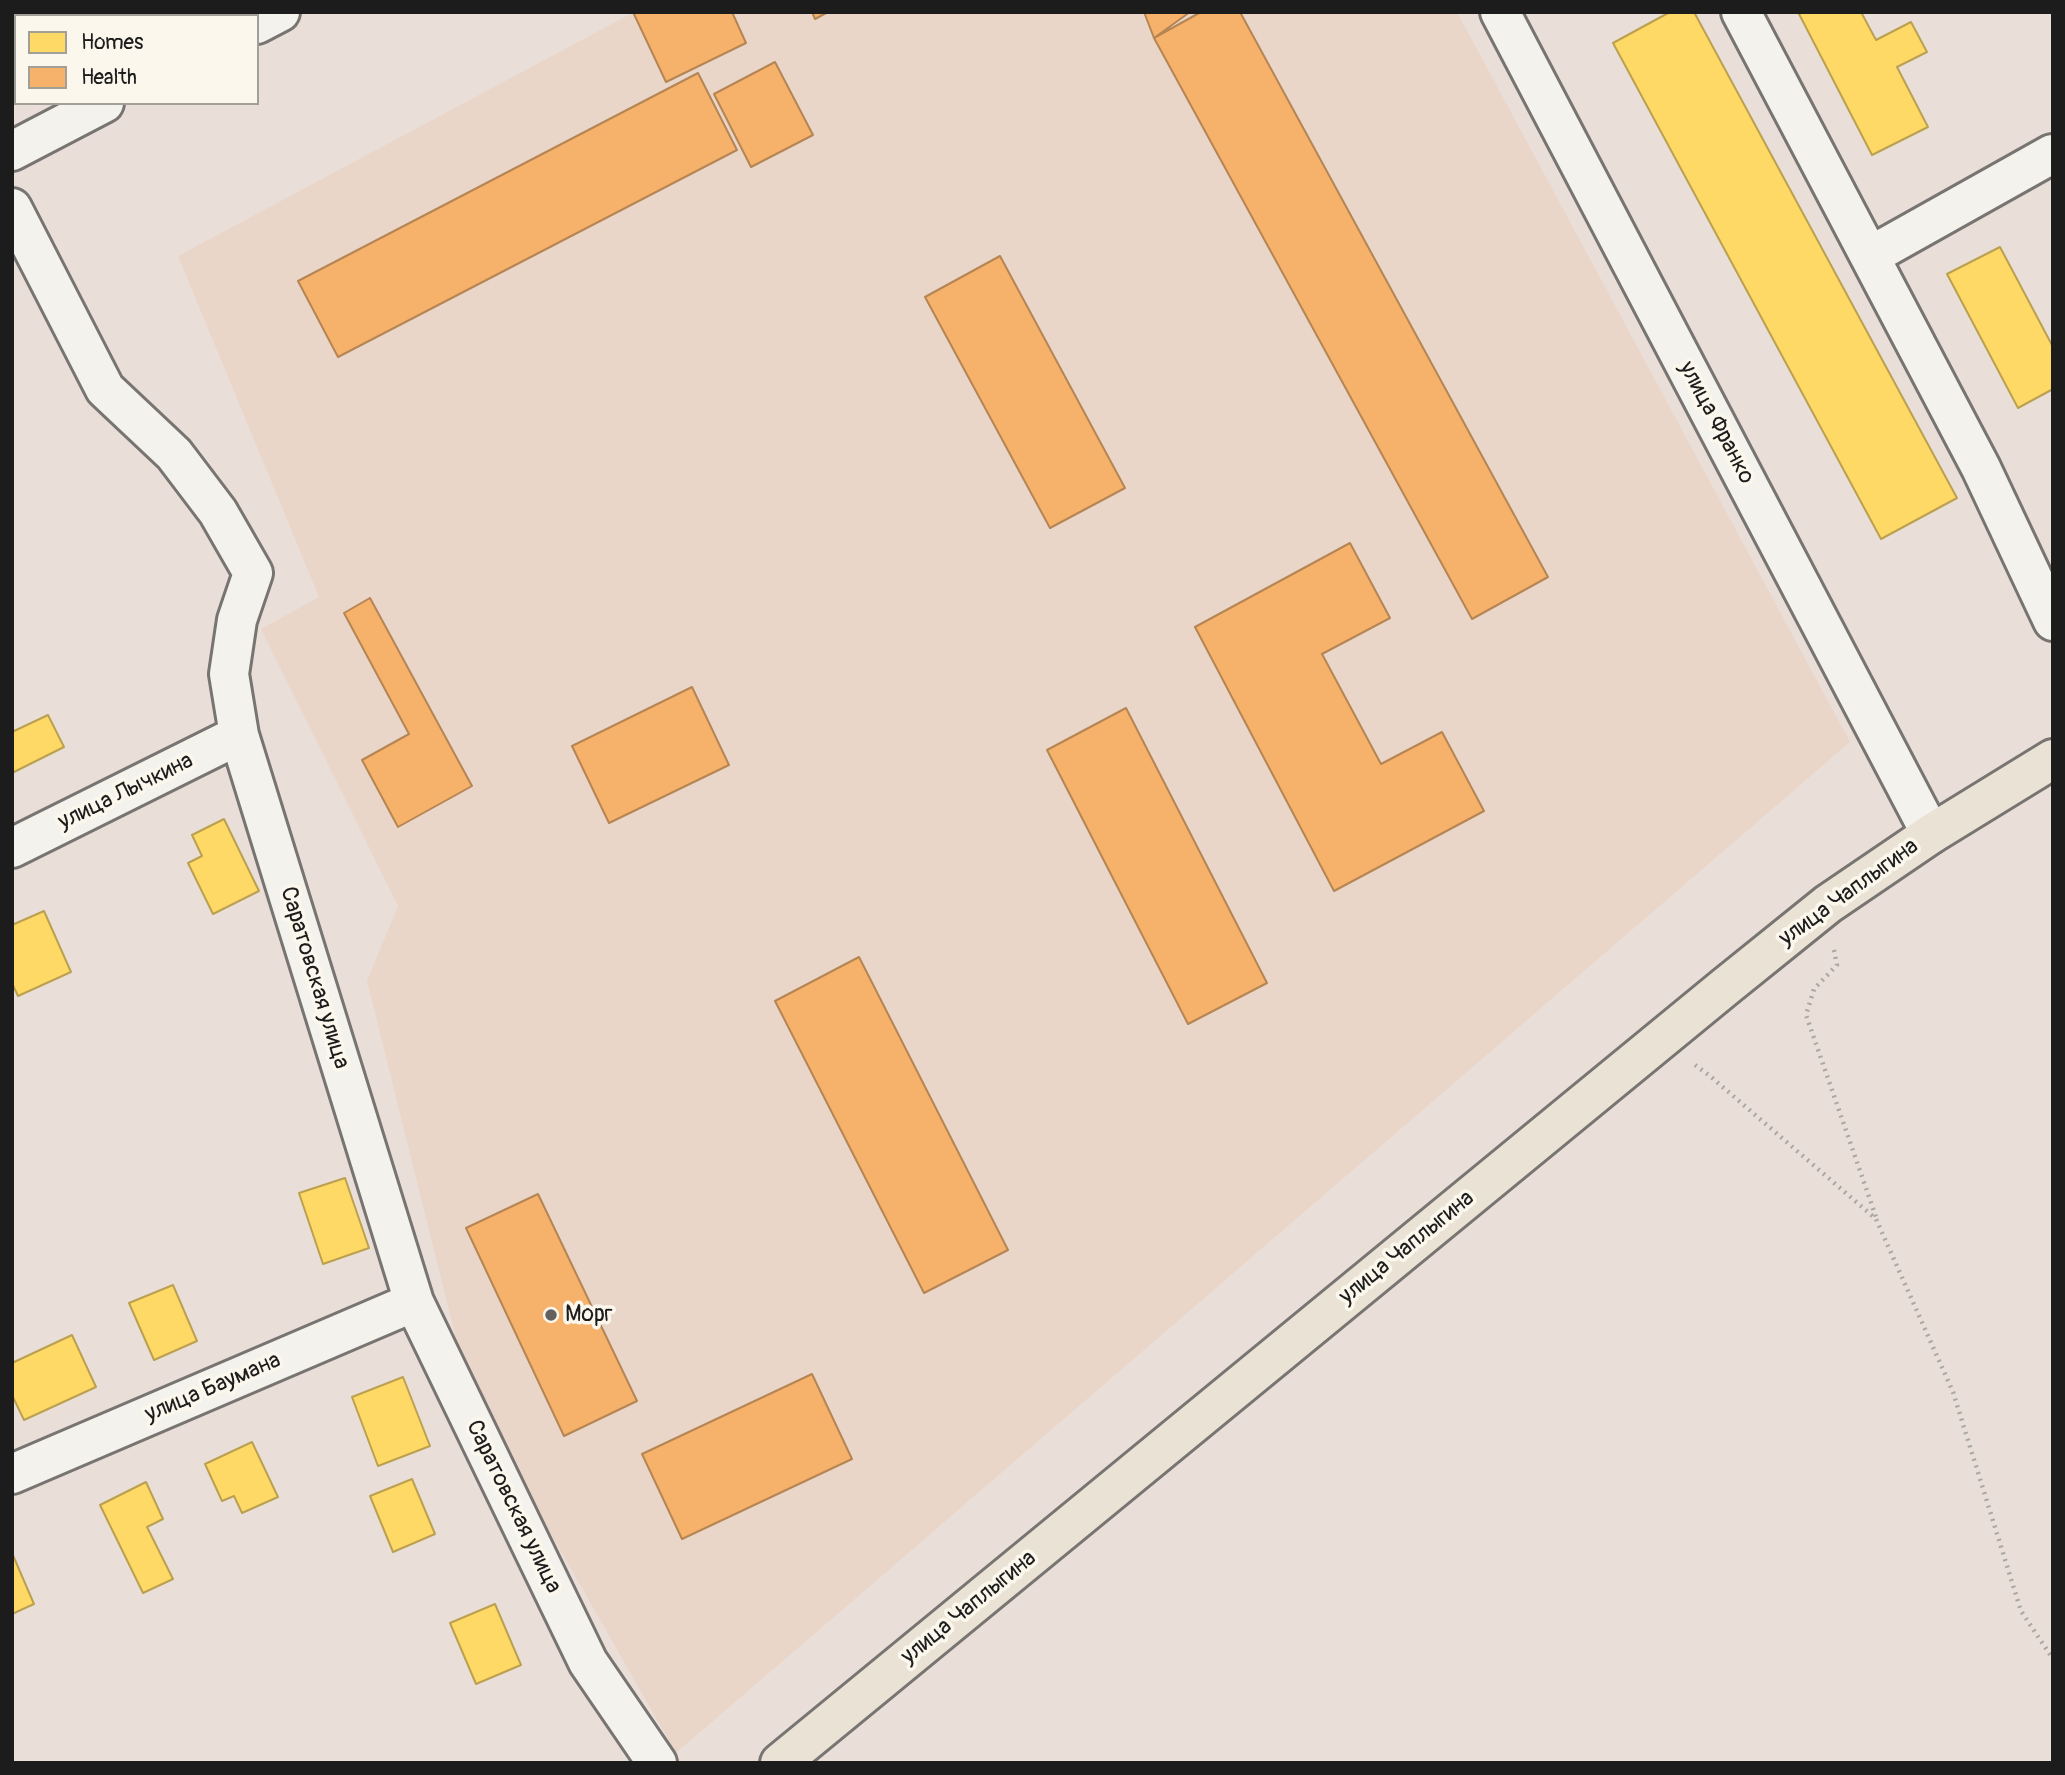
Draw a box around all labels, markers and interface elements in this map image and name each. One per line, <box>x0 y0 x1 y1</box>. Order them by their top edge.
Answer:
legend <box>14 14 259 105</box>
text: Homes <box>81 29 143 56</box>
text: Health <box>81 64 137 91</box>
street label: улица Франко <box>1672 357 1760 489</box>
street label: улица Лычкина <box>54 747 198 837</box>
street label: улица Чаплыгина <box>1774 833 1924 953</box>
street label: Саратовская улица <box>273 884 355 1072</box>
street label: улица Чаплыгина <box>1334 1185 1480 1311</box>
place label: Морг <box>565 1301 613 1329</box>
marker: Морг <box>543 1307 559 1323</box>
street label: улица Баумана <box>141 1347 285 1429</box>
street label: Саратовская улица <box>459 1416 567 1598</box>
street label: улица Чаплыгина <box>896 1545 1042 1671</box>

